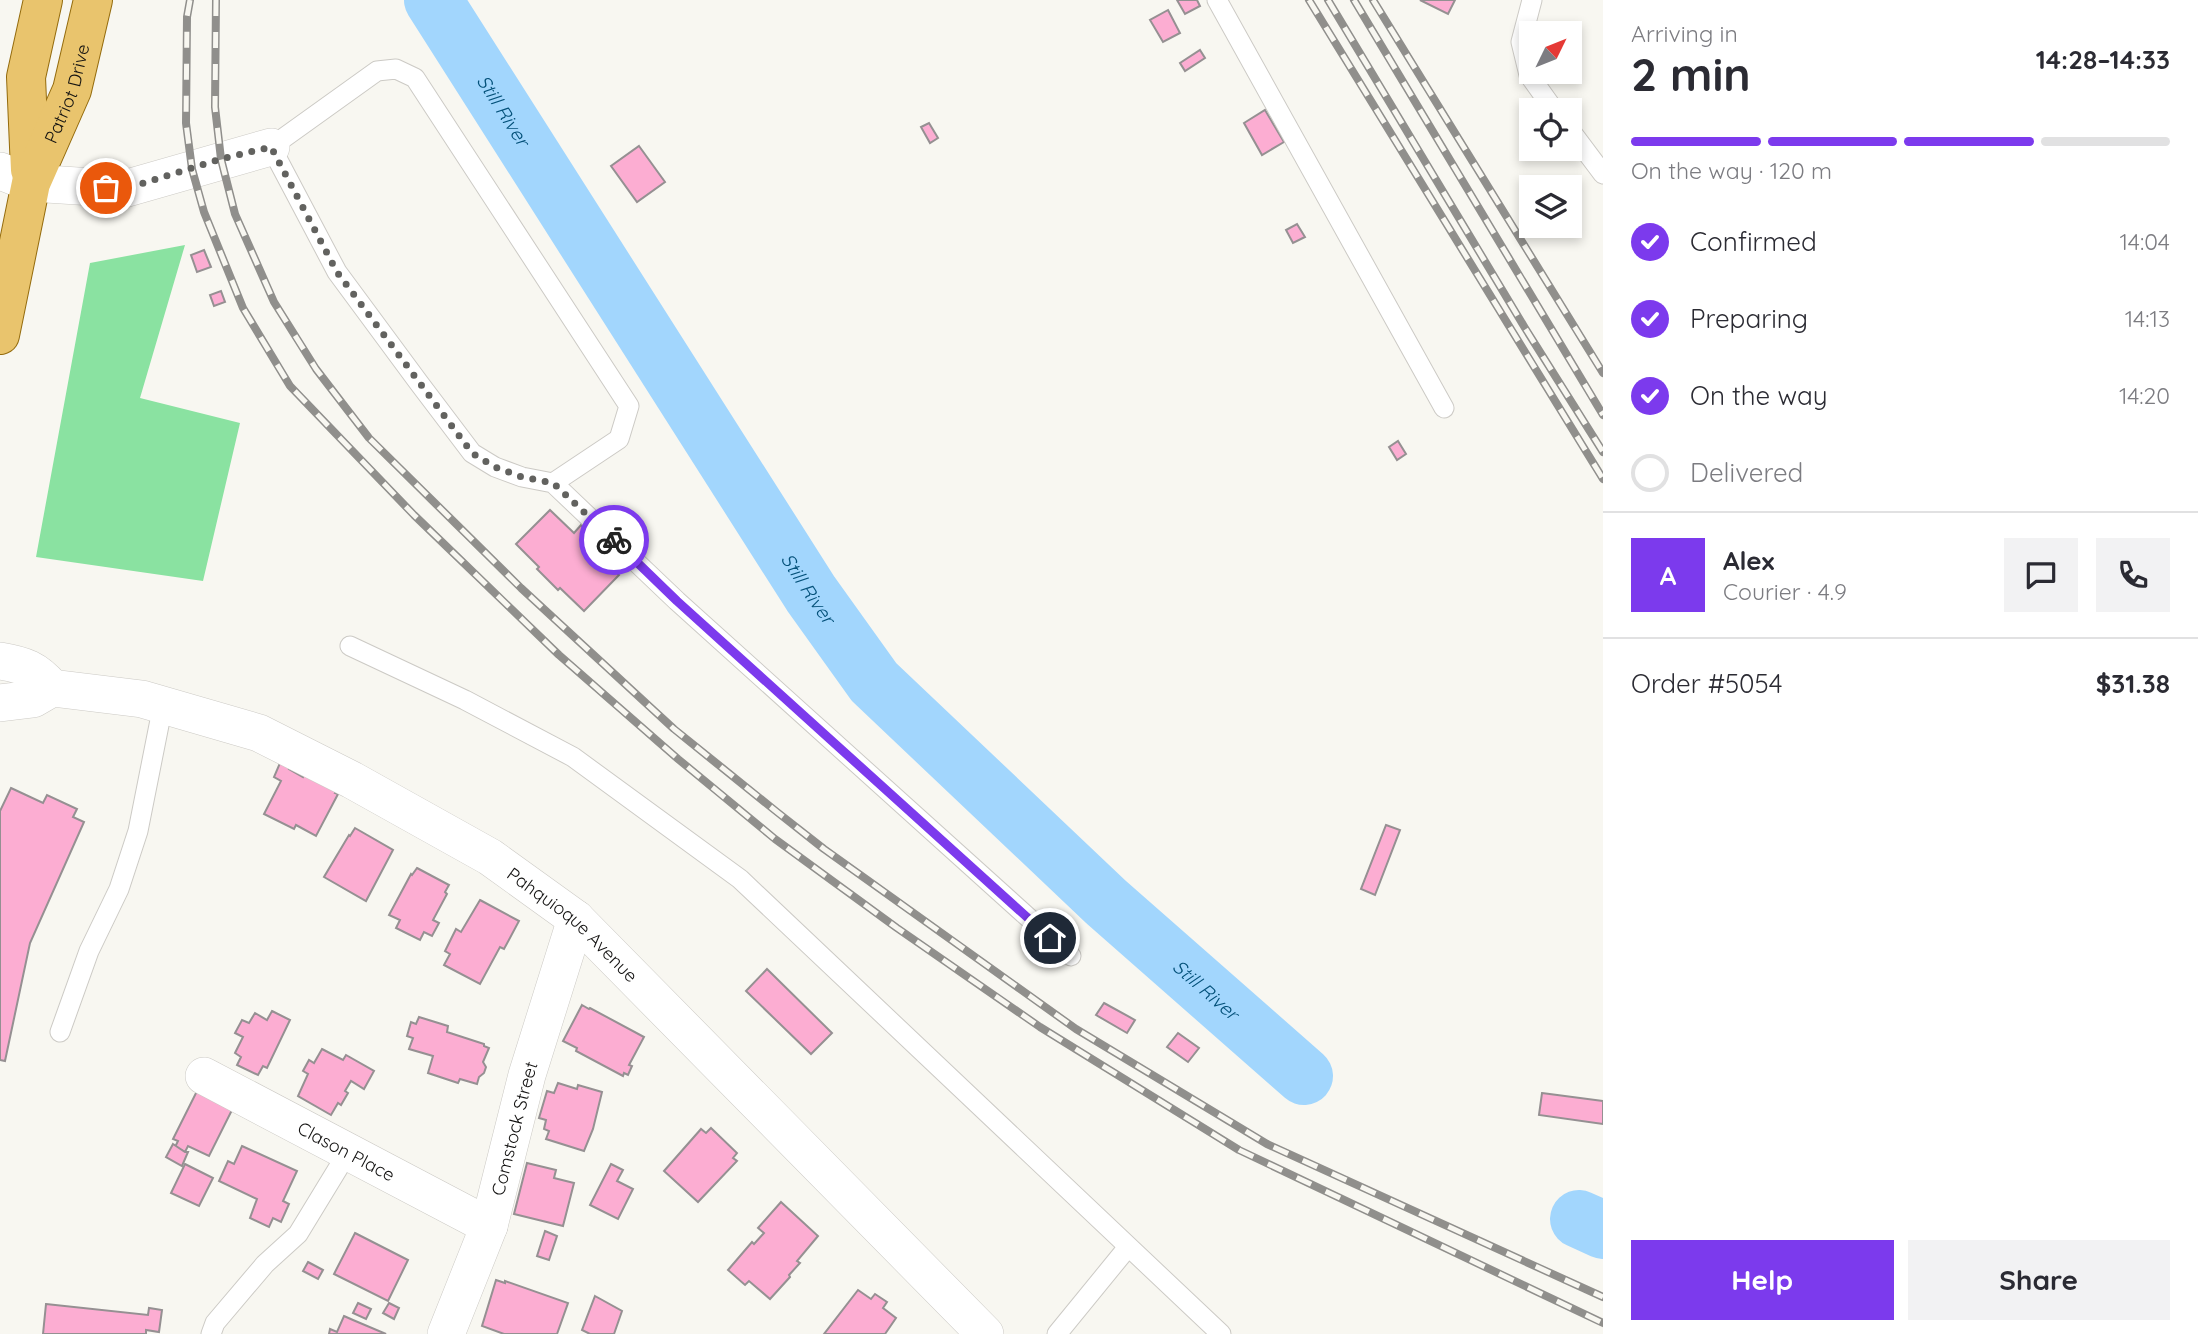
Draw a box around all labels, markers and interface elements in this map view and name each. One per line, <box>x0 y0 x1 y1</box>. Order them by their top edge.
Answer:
text: Arriving in <box>1631 19 1738 48</box>
north arrow <box>1519 21 1582 84</box>
map controls <box>1519 21 1582 238</box>
street label: Patriot Drive <box>39 42 94 146</box>
text: 14:28–14:33 <box>2036 43 2170 76</box>
text: 2 min <box>1631 45 1751 103</box>
water label: Still River <box>472 70 536 153</box>
button: locate <box>1519 98 1582 161</box>
text: On the way · 120 m <box>1631 156 1832 185</box>
pin <box>76 158 136 218</box>
icon: bag <box>87 169 125 207</box>
button: layers <box>1519 175 1582 238</box>
icon: check <box>1631 223 1669 261</box>
text: Confirmed <box>1690 225 1817 258</box>
text: 14:04 <box>2120 227 2170 256</box>
icon: check <box>1631 300 1669 338</box>
text: Preparing <box>1690 302 1808 335</box>
text: 14:13 <box>2125 304 2170 333</box>
icon: check <box>1631 377 1669 415</box>
text: On the way <box>1690 379 1828 412</box>
text: 14:20 <box>2119 381 2170 410</box>
text: Delivered <box>1690 456 1803 489</box>
courier <box>579 505 649 575</box>
icon: bike <box>595 521 633 559</box>
button: chat <box>2004 538 2078 612</box>
button: phone <box>2096 538 2170 612</box>
text: Alex <box>1723 544 1774 577</box>
water label: Still River <box>776 549 842 631</box>
text: A <box>1660 559 1676 592</box>
text: Courier · 4.9 <box>1723 577 1847 606</box>
text: Order #5054 <box>1631 667 1782 700</box>
text: $31.38 <box>2096 667 2170 700</box>
street label: Pahquioque Avenue <box>503 862 643 987</box>
pin <box>1020 908 1080 968</box>
icon: home <box>1031 919 1069 957</box>
water label: Still River <box>1168 954 1246 1027</box>
street label: Comstock Street <box>486 1058 542 1198</box>
street label: Clason Place <box>294 1116 399 1186</box>
button: Help <box>1631 1240 1894 1320</box>
button: Share <box>1908 1240 2170 1320</box>

